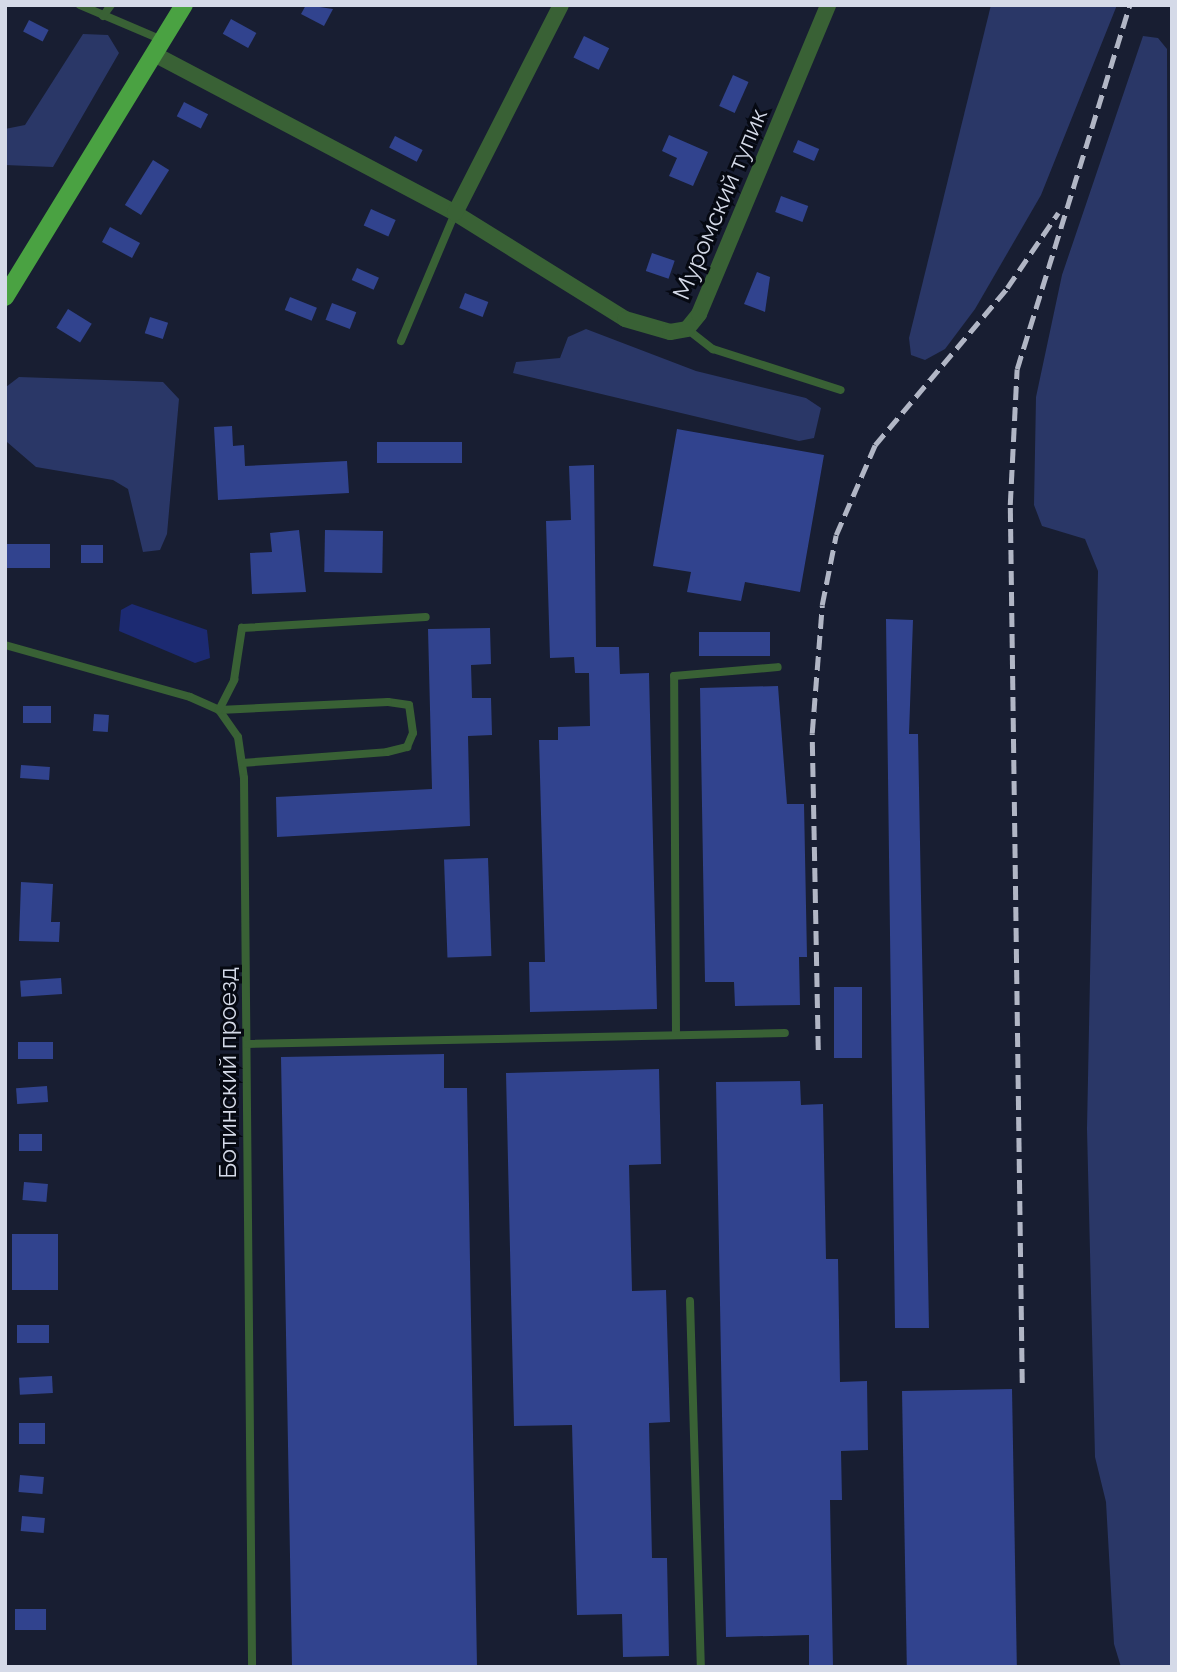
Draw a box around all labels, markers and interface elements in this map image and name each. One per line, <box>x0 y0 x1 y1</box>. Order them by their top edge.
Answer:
street label: Муромский тупик <box>667 104 773 304</box>
street label: Ботинский проезд <box>214 967 242 1179</box>

